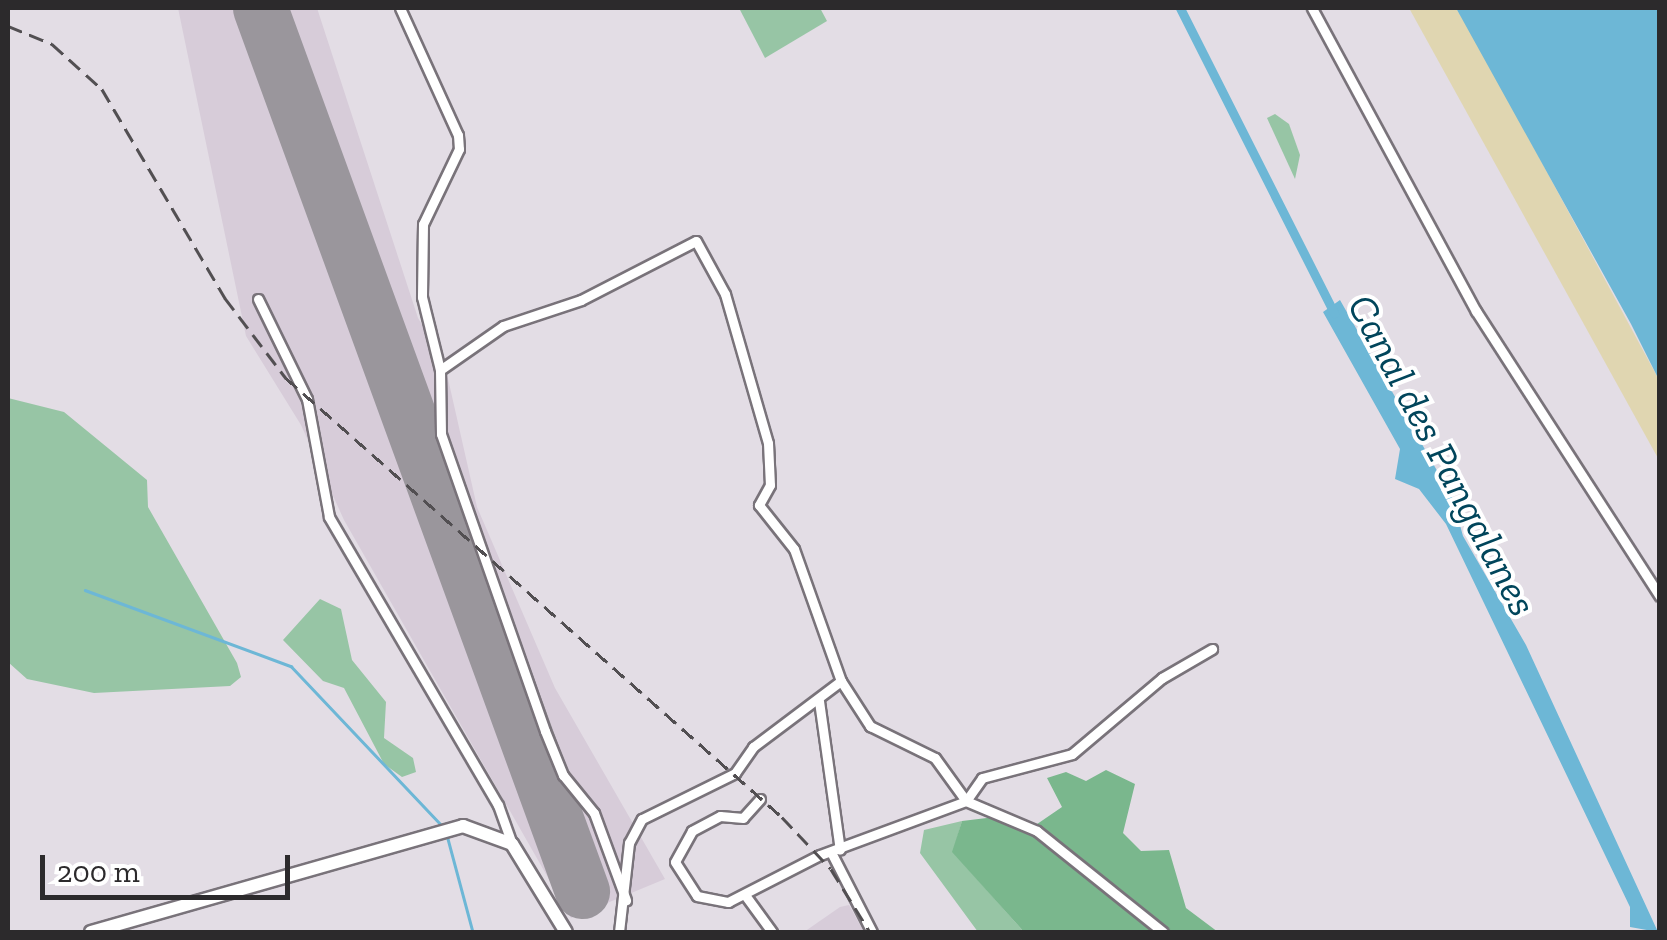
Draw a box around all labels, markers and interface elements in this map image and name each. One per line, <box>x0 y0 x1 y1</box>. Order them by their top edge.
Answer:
water label: Canal des Pangalanes <box>1338 286 1548 624</box>
scale bar <box>45 835 295 897</box>
text: 200 m <box>57 854 140 890</box>

